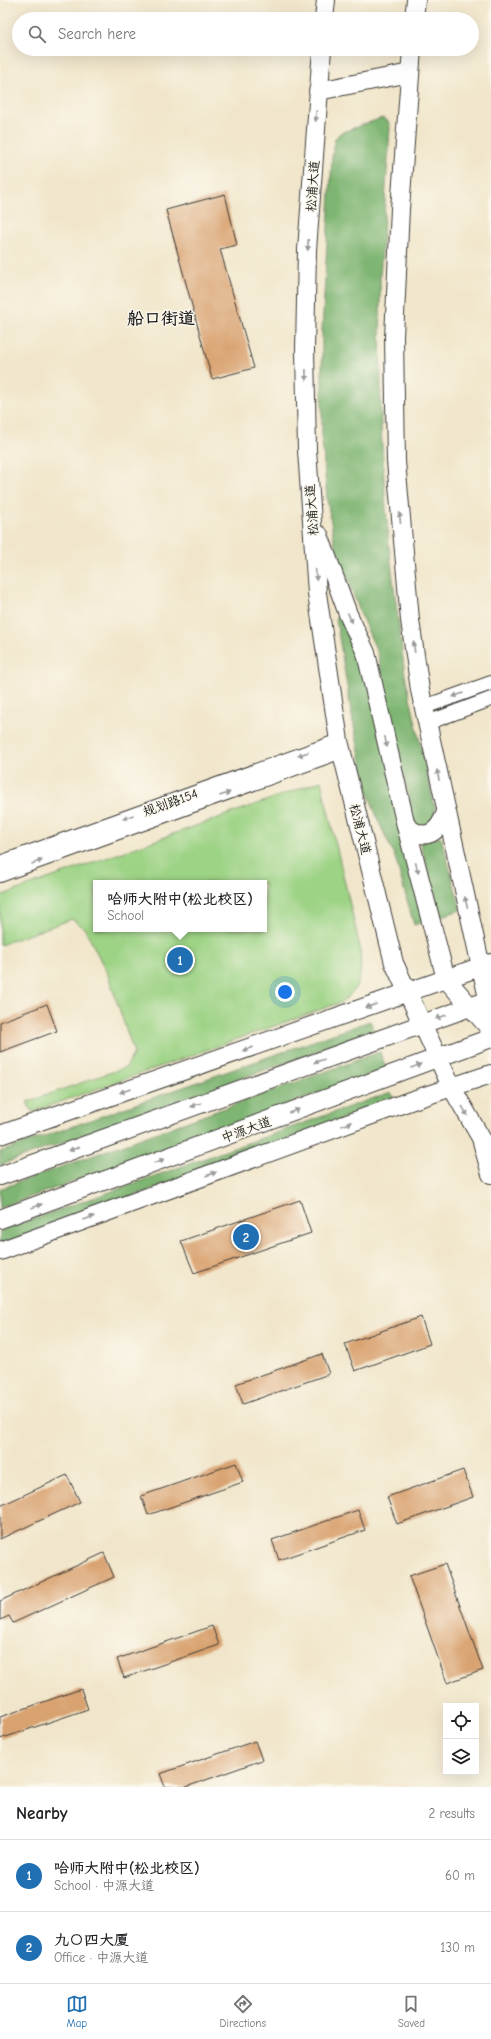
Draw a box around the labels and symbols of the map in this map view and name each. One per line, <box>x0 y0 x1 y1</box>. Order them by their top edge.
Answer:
one-way arrow <box>313 110 320 122</box>
street label: 松浦大道 <box>303 160 322 213</box>
one-way arrow <box>304 239 311 251</box>
district label: 船口街道 <box>127 309 195 328</box>
one-way arrow <box>302 369 309 381</box>
street label: 松浦大道 <box>302 483 321 536</box>
one-way arrow <box>397 512 404 524</box>
one-way arrow <box>312 569 319 581</box>
one-way arrow <box>347 612 353 624</box>
one-way arrow <box>411 641 417 653</box>
one-way arrow <box>451 692 463 698</box>
one-way arrow <box>384 736 390 748</box>
one-way arrow <box>296 751 308 757</box>
one-way arrow <box>435 769 441 781</box>
street label: 规划路154 <box>141 786 200 819</box>
one-way arrow <box>219 790 231 796</box>
street label: 松浦大道 <box>347 802 374 856</box>
one-way arrow <box>121 814 133 820</box>
one-way arrow <box>31 859 43 865</box>
one-way arrow <box>414 863 420 875</box>
one-way arrow <box>463 896 469 908</box>
pin: 1 <box>167 945 193 975</box>
your location <box>275 982 295 1002</box>
one-way arrow <box>365 1003 377 1009</box>
one-way arrow <box>435 1014 447 1020</box>
one-way arrow <box>242 1046 254 1052</box>
one-way arrow <box>312 1058 324 1064</box>
one-way arrow <box>410 1063 422 1069</box>
one-way arrow <box>119 1089 131 1095</box>
one-way arrow <box>190 1102 202 1108</box>
one-way arrow <box>462 1105 469 1117</box>
one-way arrow <box>288 1108 300 1114</box>
street label: 中源大道 <box>219 1114 273 1145</box>
one-way arrow <box>341 1121 353 1127</box>
one-way arrow <box>68 1147 80 1153</box>
one-way arrow <box>153 1158 165 1164</box>
one-way arrow <box>206 1170 218 1176</box>
one-way arrow <box>31 1202 43 1208</box>
one-way arrow <box>84 1215 96 1221</box>
pin: 2 <box>233 1222 259 1252</box>

